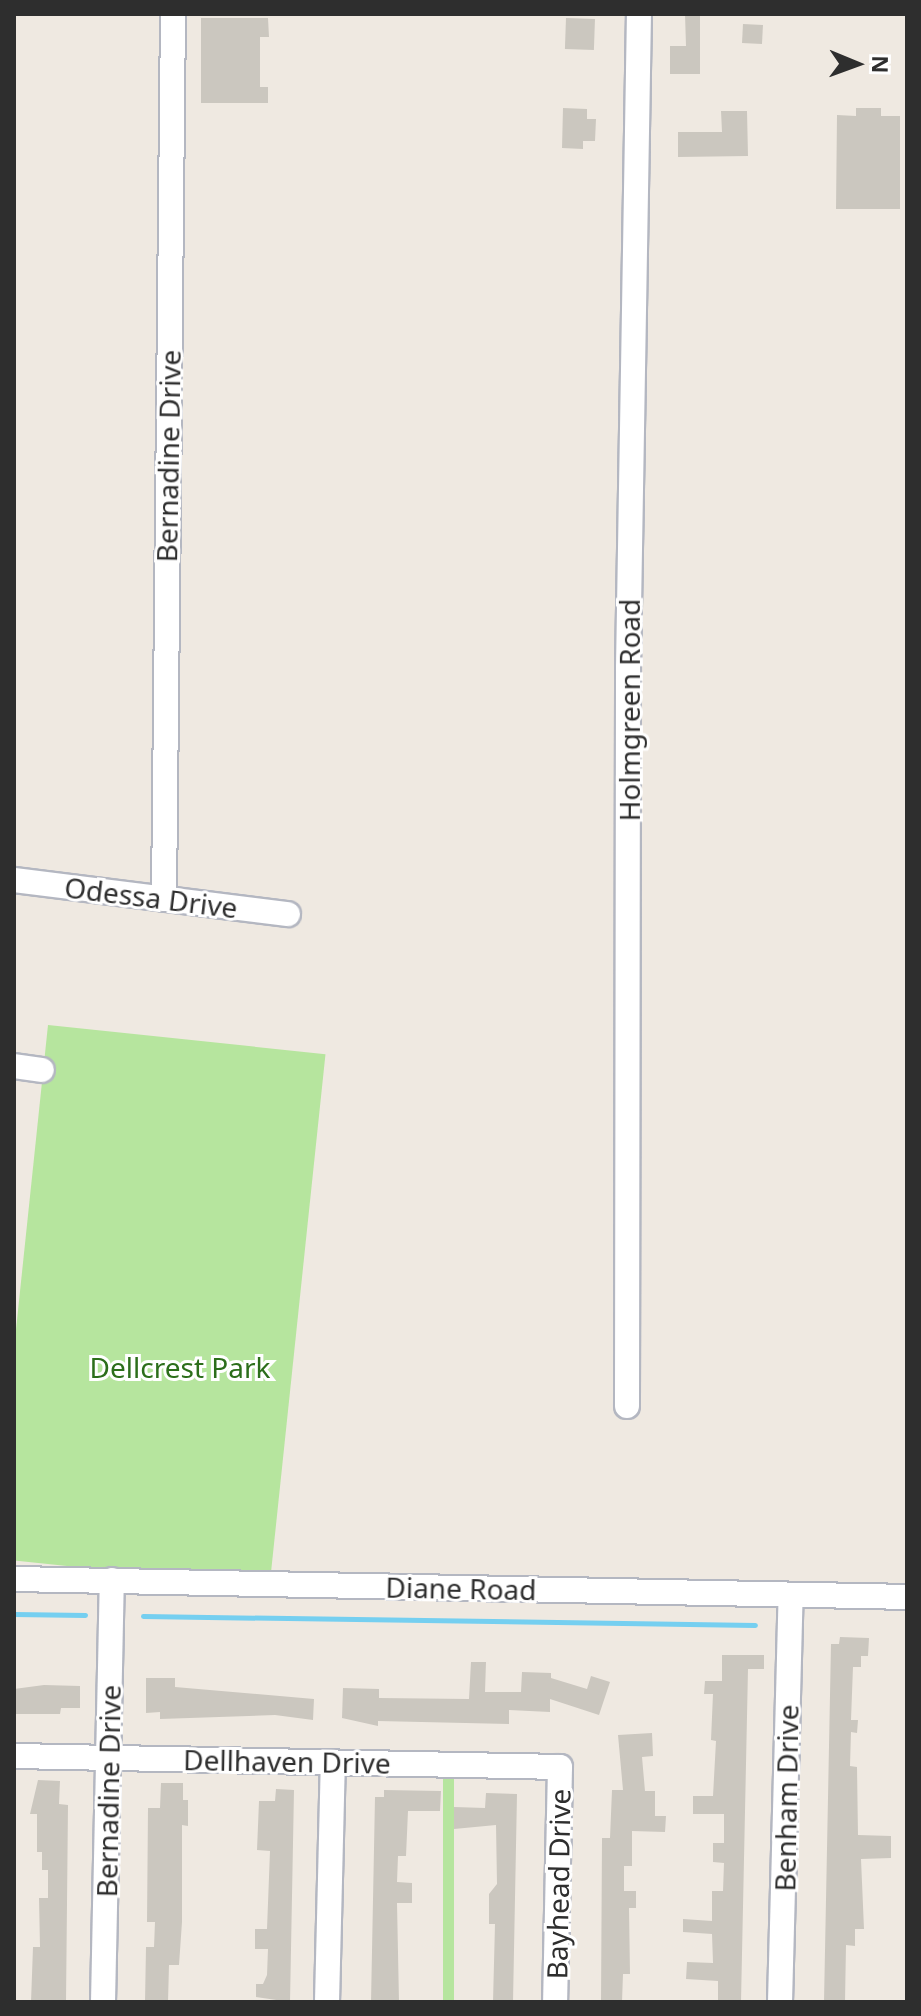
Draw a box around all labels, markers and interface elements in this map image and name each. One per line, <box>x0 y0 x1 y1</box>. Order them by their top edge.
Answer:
north arrow <box>817 24 897 104</box>
text: N <box>866 55 896 74</box>
street label: Bernadine Drive <box>149 349 187 563</box>
street label: Holmgreen Road <box>612 599 646 821</box>
street label: Odessa Drive <box>63 870 239 924</box>
park label: Dellcrest Park <box>90 1350 270 1384</box>
street label: Diane Road <box>385 1570 537 1606</box>
street label: Bernadine Drive <box>89 1684 127 1898</box>
street label: Benham Drive <box>768 1704 804 1892</box>
street label: Dellhaven Drive <box>183 1742 391 1780</box>
street label: Bayhead Drive <box>540 1788 576 1980</box>

